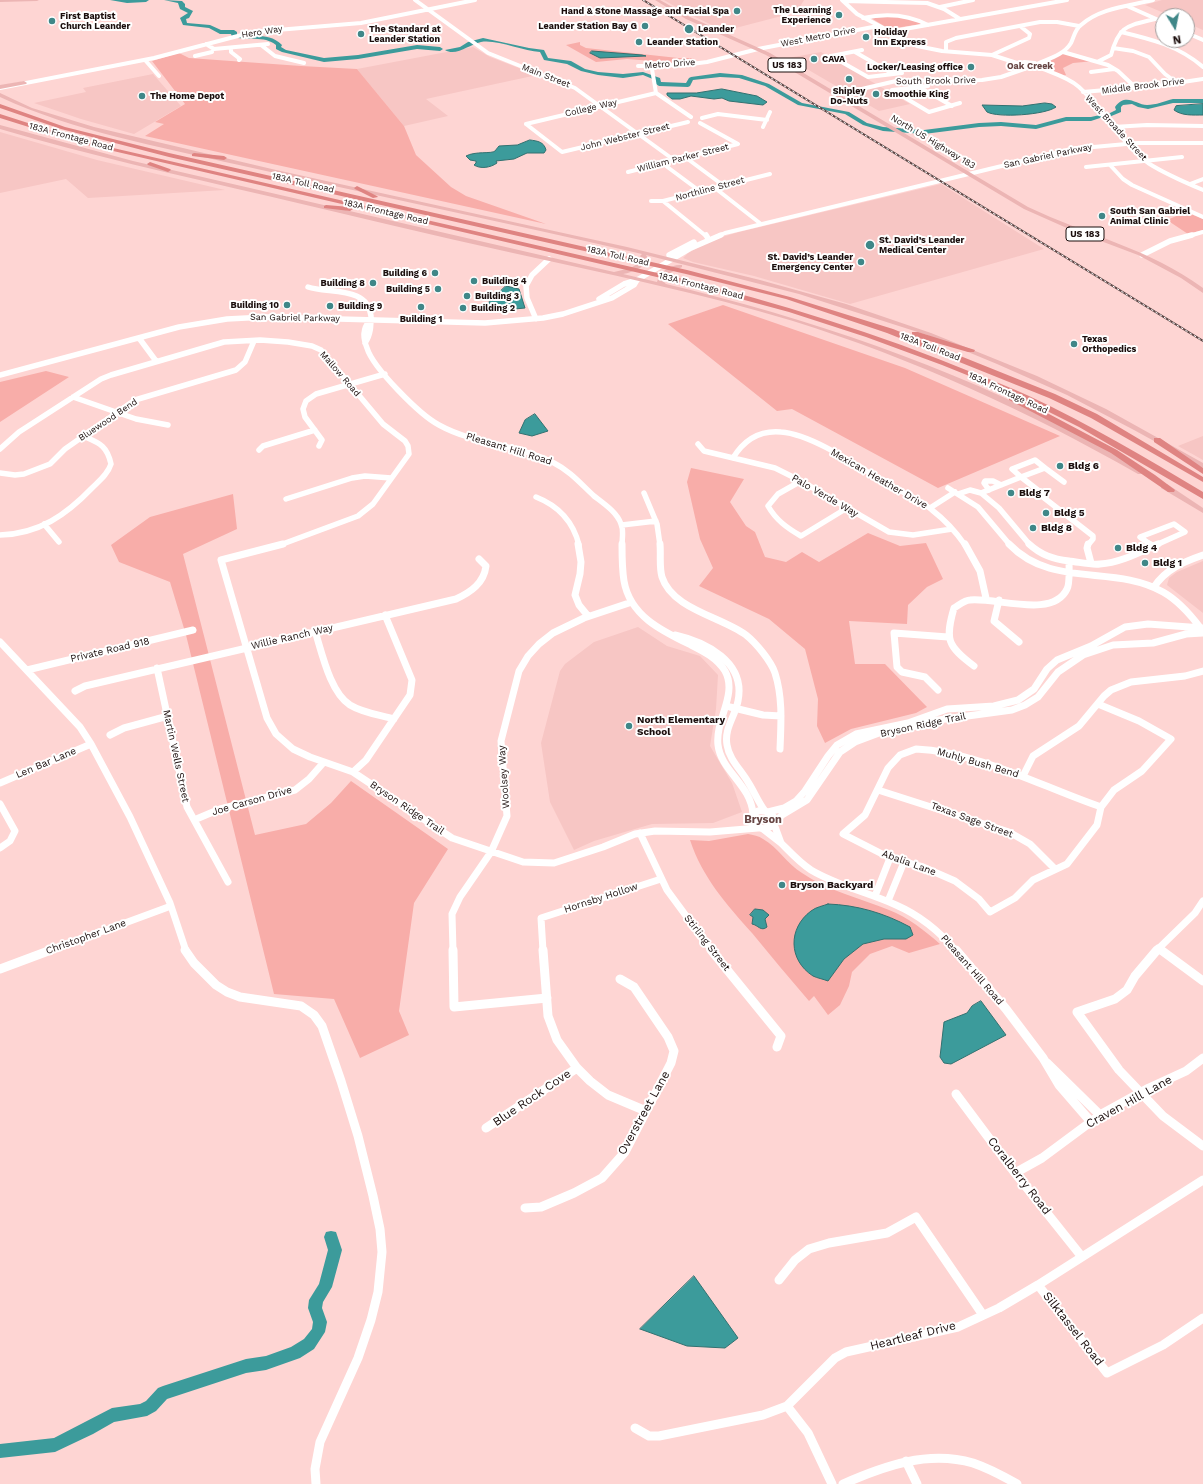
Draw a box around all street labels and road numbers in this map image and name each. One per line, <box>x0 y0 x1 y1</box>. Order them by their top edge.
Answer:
street label: Hero Way <box>241 23 283 41</box>
street label: West Metro Drive <box>780 24 856 50</box>
street label: Metro Drive <box>644 57 696 71</box>
road number: US 183 <box>768 58 806 72</box>
street label: Main Street <box>520 62 572 90</box>
street label: South Brook Drive <box>896 75 976 87</box>
street label: Middle Brook Drive <box>1101 76 1185 96</box>
street label: West Broade Street <box>1083 93 1149 163</box>
street label: College Way <box>564 97 618 119</box>
street label: North US Highway 183 <box>889 113 977 171</box>
street label: 183A Frontage Road <box>28 121 114 153</box>
street label: John Webster Street <box>579 121 671 153</box>
street label: William Parker Street <box>636 141 730 175</box>
street label: San Gabriel Parkway <box>1003 141 1093 171</box>
street label: 183A Toll Road <box>271 171 335 195</box>
street label: Northline Street <box>674 175 746 203</box>
street label: 183A Frontage Road <box>343 197 429 227</box>
road number: US 183 <box>1066 227 1104 241</box>
street label: 183A Toll Road <box>586 244 650 268</box>
street label: 183A Frontage Road <box>658 270 744 302</box>
street label: San Gabriel Parkway <box>250 312 340 324</box>
street label: 183A Toll Road <box>898 331 962 363</box>
street label: Mallow Road <box>318 349 362 399</box>
street label: 183A Frontage Road <box>966 370 1050 416</box>
street label: Bluewood Bend <box>77 396 139 444</box>
street label: Pleasant Hill Road <box>465 430 553 468</box>
street label: Mexican Heather Drive <box>828 446 930 512</box>
street label: Palo Verde Way <box>789 472 861 520</box>
street label: Willie Ranch Way <box>250 622 334 652</box>
street label: Private Road 918 <box>69 635 151 665</box>
street label: Martin Wells Street <box>160 709 192 803</box>
street label: Bryson Ridge Trail <box>879 710 967 740</box>
street label: Len Bar Lane <box>14 745 78 781</box>
street label: Woolsey Way <box>496 745 512 809</box>
street label: Muhly Bush Bend <box>936 746 1020 780</box>
street label: Bryson Ridge Trail <box>367 779 447 837</box>
street label: Joe Carson Drive <box>211 784 293 818</box>
street label: Texas Sage Street <box>929 800 1015 840</box>
street label: Abalia Lane <box>880 848 938 878</box>
street label: Hornsby Hollow <box>562 880 640 916</box>
street label: Stirling Street <box>681 912 733 974</box>
street label: Christopher Lane <box>44 917 128 957</box>
street label: Pleasant Hill Road <box>938 932 1006 1008</box>
street label: Blue Rock Cove <box>490 1067 574 1129</box>
street label: Overstreet Lane <box>615 1068 673 1158</box>
street label: Craven Hill Lane <box>1084 1072 1174 1132</box>
street label: Coralberry Road <box>984 1134 1054 1218</box>
street label: Silktassel Road <box>1040 1289 1106 1369</box>
street label: Heartleaf Drive <box>869 1318 957 1354</box>

